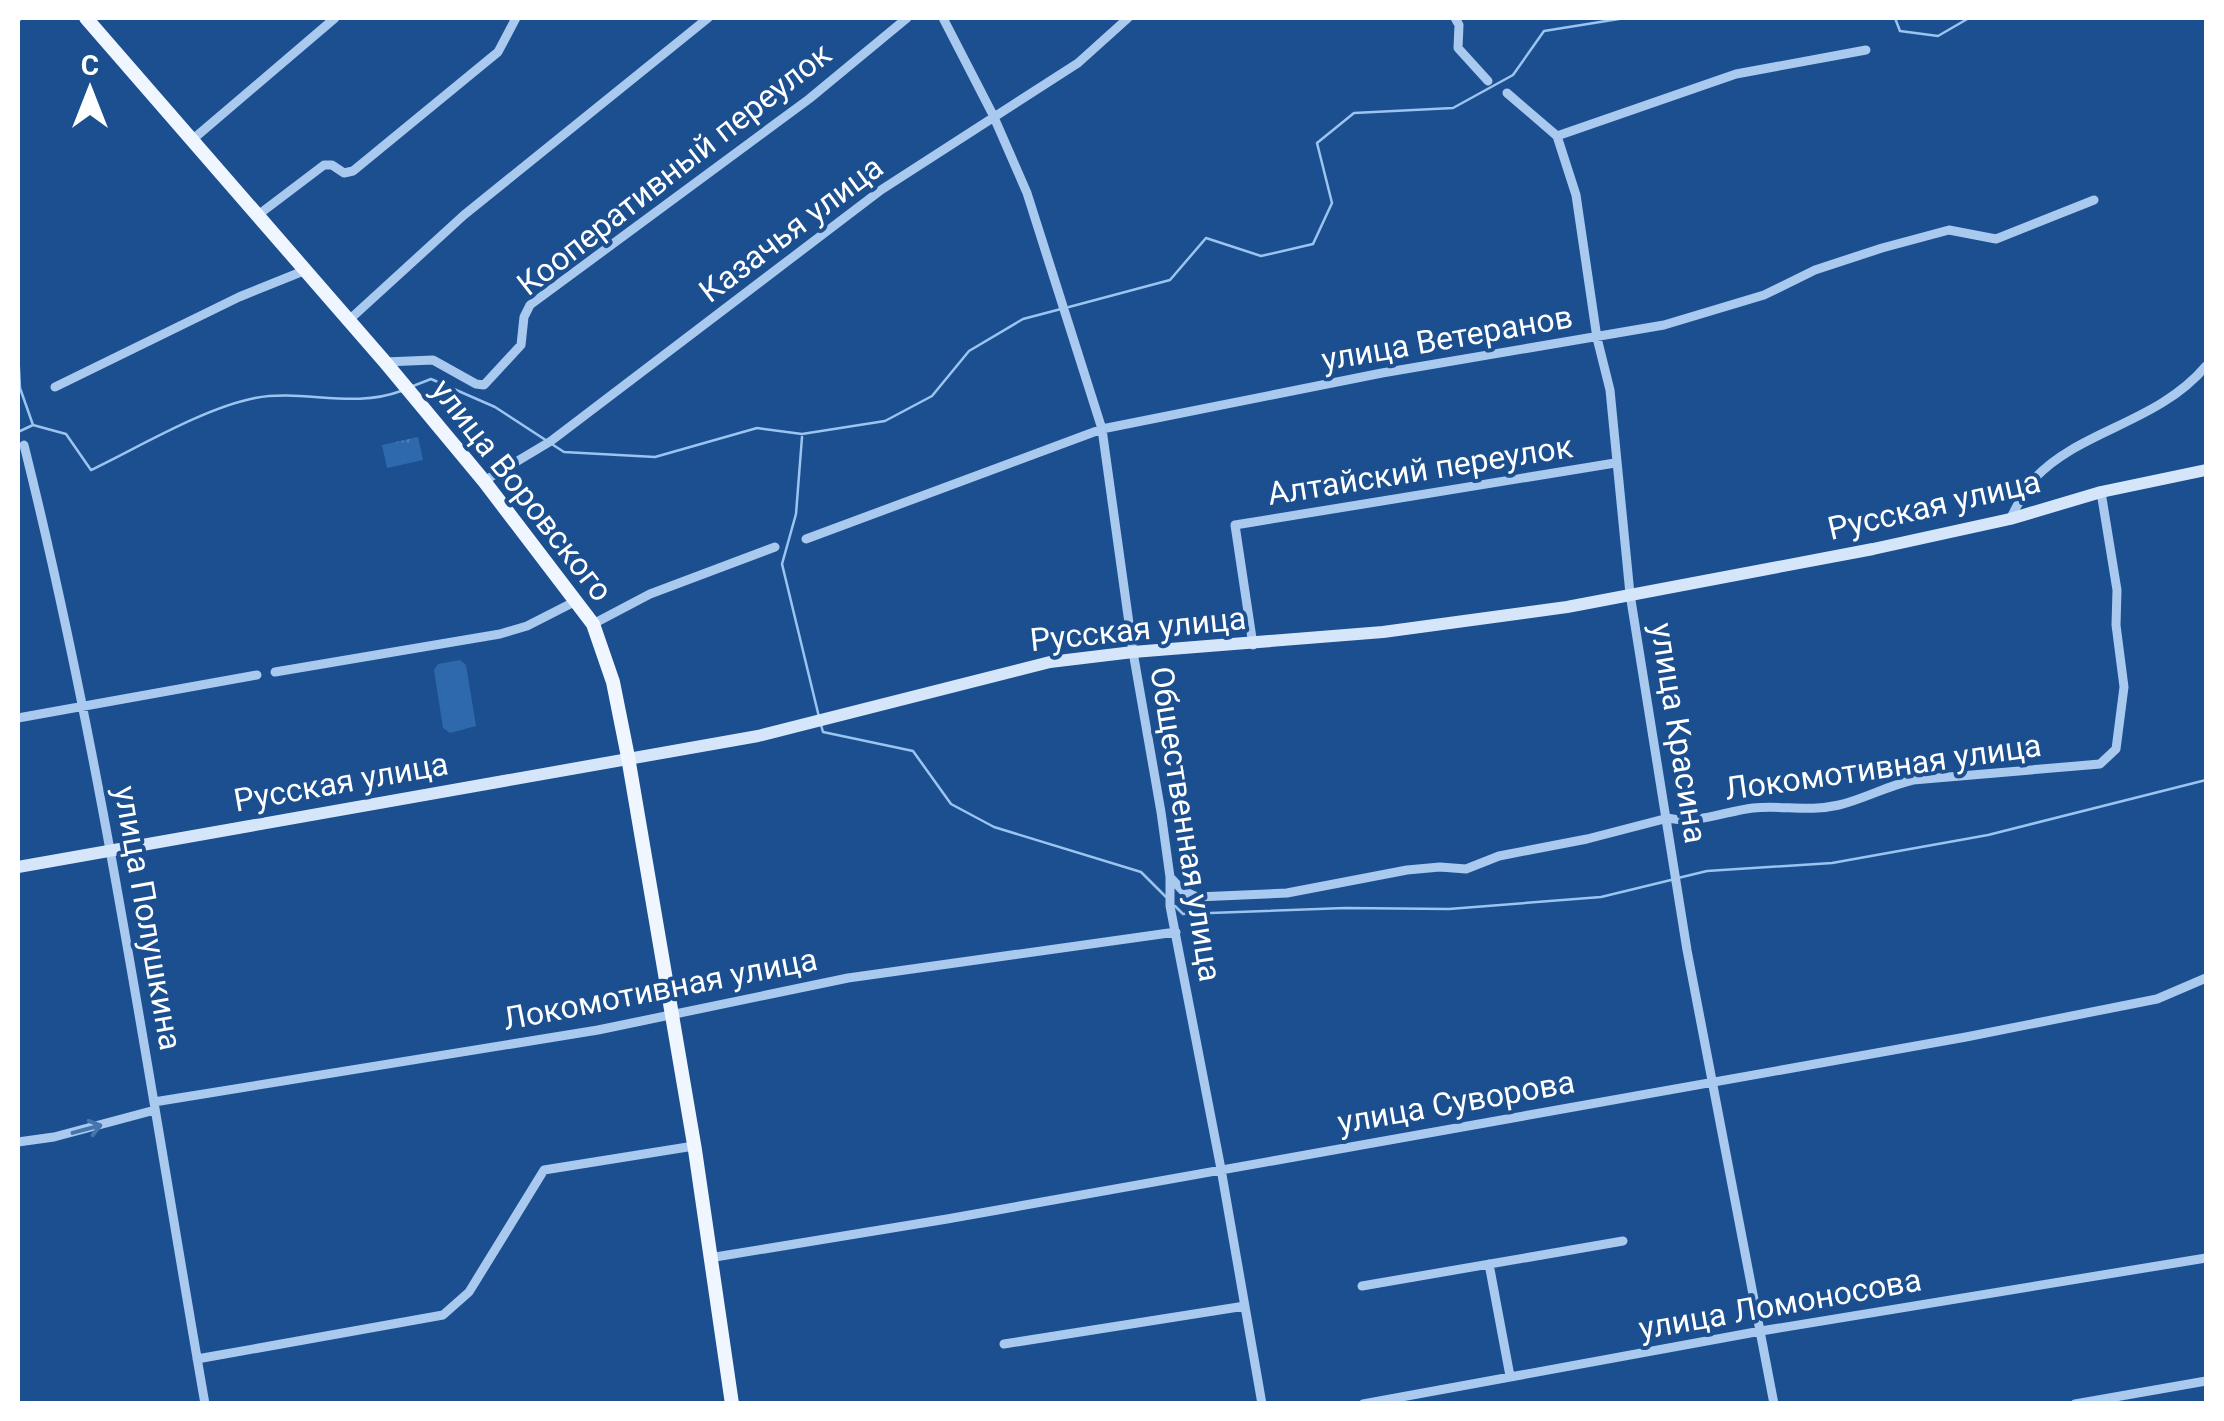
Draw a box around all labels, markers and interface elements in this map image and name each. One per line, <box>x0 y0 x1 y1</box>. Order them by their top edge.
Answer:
street label: Кооперативный переулок <box>510 35 838 303</box>
north arrow <box>40 40 140 140</box>
text: С <box>81 49 99 82</box>
street label: Казачья улица <box>692 148 890 310</box>
street label: улица Ветеранов <box>1319 297 1575 379</box>
street label: улица Воровского <box>423 371 621 609</box>
street label: Алтайский переулок <box>1265 427 1575 513</box>
street label: Русская улица <box>1824 462 2044 548</box>
street label: Русская улица <box>1028 599 1248 659</box>
street label: улица Красина <box>1643 620 1715 846</box>
street label: Общественная улица <box>1142 664 1230 984</box>
street label: Локомотивная улица <box>1722 726 2044 808</box>
street label: Русская улица <box>231 744 451 820</box>
street label: улица Полушкина <box>106 783 190 1053</box>
street label: Локомотивная улица <box>500 940 820 1038</box>
street label: улица Суворова <box>1334 1062 1578 1142</box>
one-way arrow <box>71 1118 102 1137</box>
street label: улица Ломоносова <box>1636 1260 1924 1348</box>

